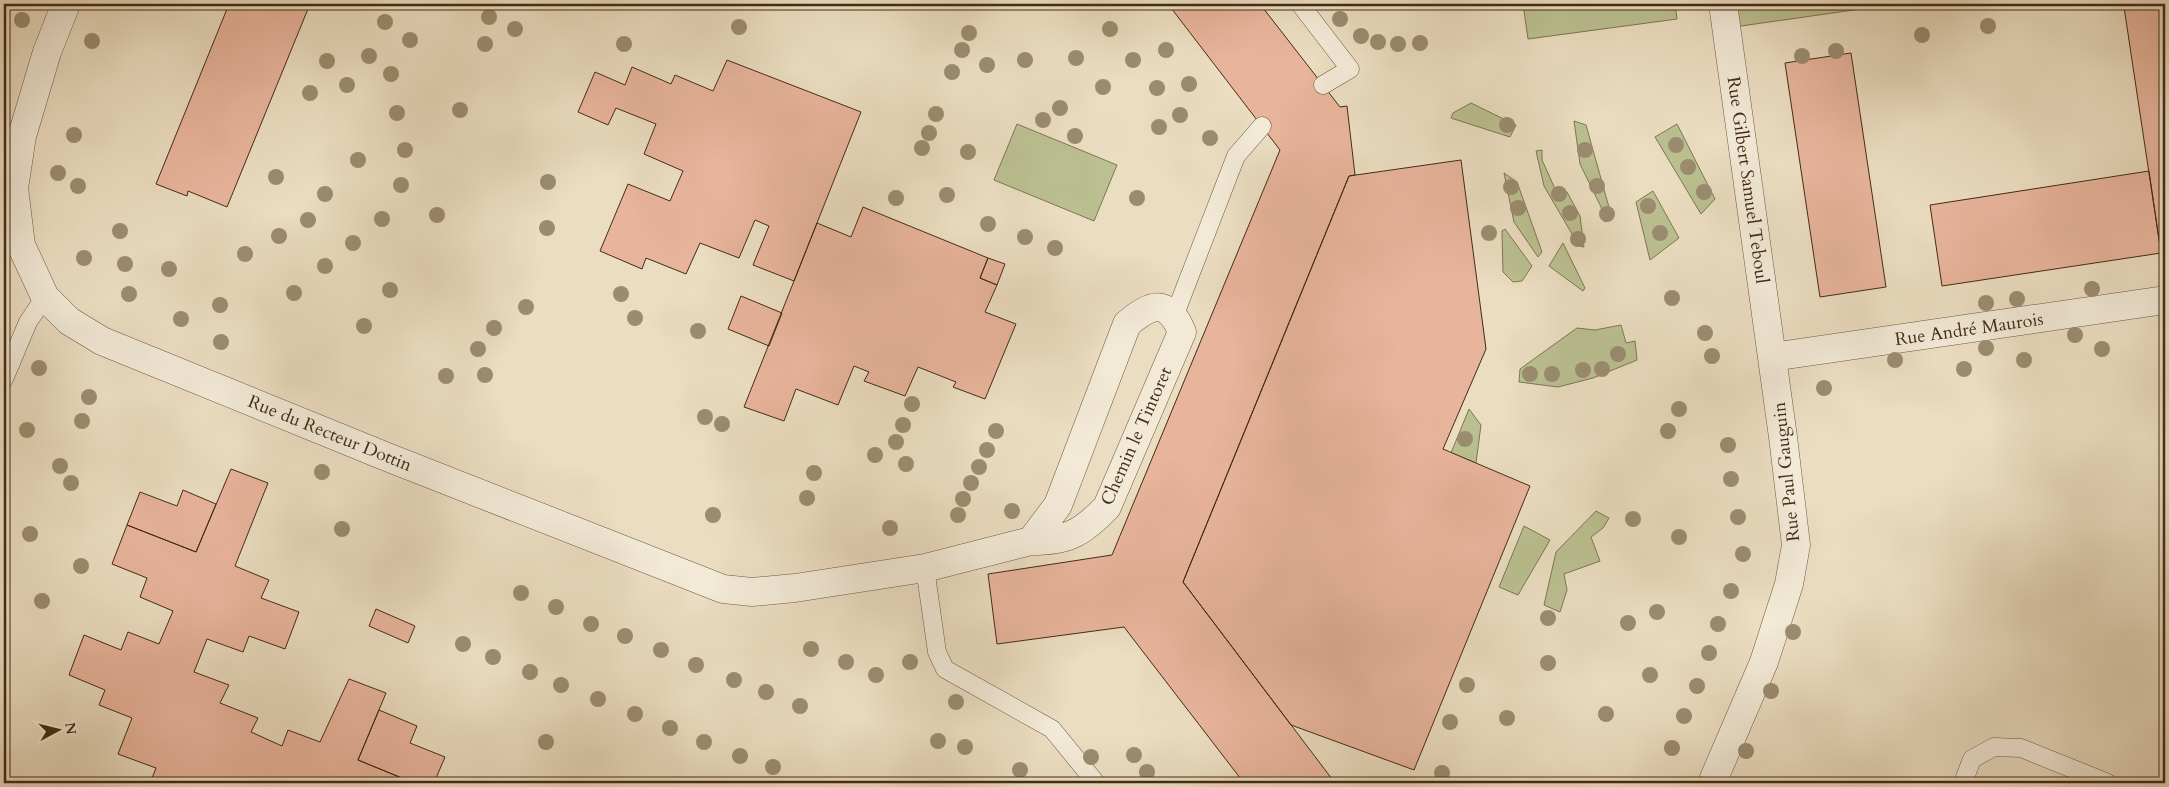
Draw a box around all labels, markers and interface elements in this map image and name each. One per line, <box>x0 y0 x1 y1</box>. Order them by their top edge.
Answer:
street label: Rue Gilbert Samuel Teboul <box>1721 75 1774 286</box>
street label: Rue André Maurois <box>1893 307 2045 352</box>
street label: Chemin le Tintoret <box>1095 363 1178 509</box>
street label: Rue du Recteur Dottin <box>244 389 416 478</box>
street label: Rue Paul Gauguin <box>1767 400 1806 543</box>
north arrow <box>32 704 82 754</box>
text: N <box>60 721 81 736</box>

